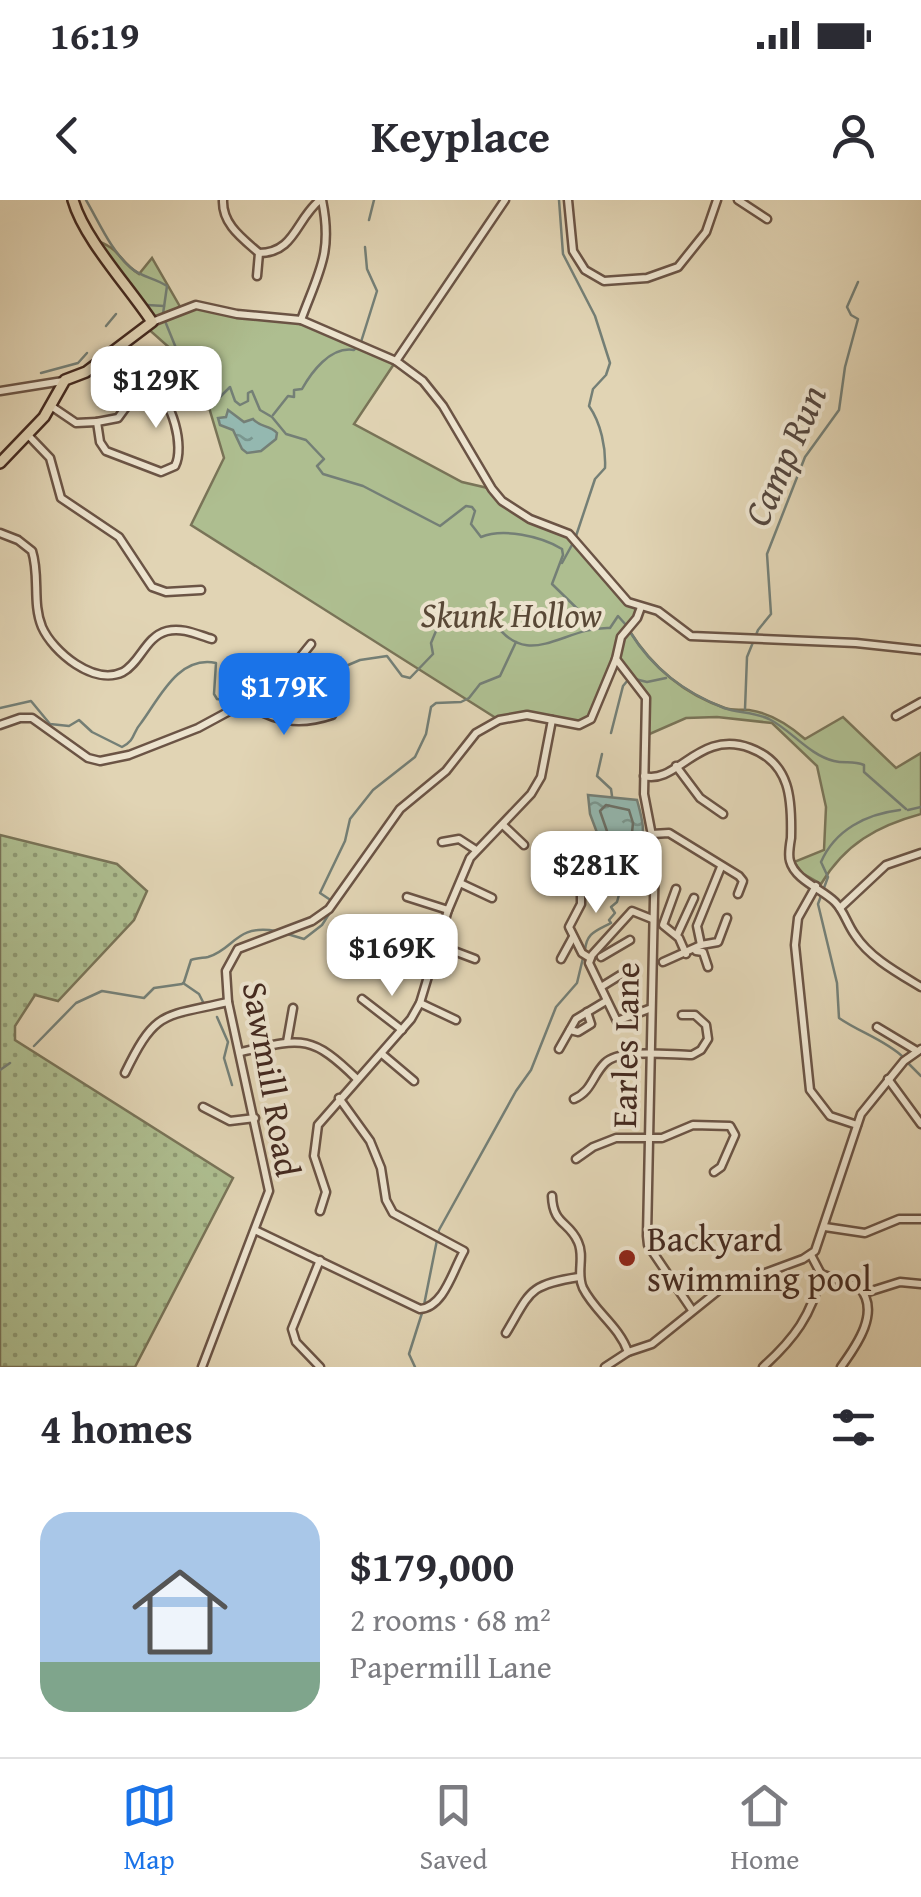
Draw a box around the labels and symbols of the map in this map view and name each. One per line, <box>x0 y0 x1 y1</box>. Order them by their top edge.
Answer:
pin: $129K <box>86 346 226 431</box>
water label: Camp Run <box>728 375 840 535</box>
park label: Skunk Hollow <box>420 589 602 640</box>
pin: $179K <box>214 653 354 738</box>
pin: $281K <box>526 831 666 916</box>
pin: $169K <box>322 914 462 999</box>
street label: Earles Lane <box>598 961 652 1129</box>
street label: Sawmill Road <box>230 978 314 1181</box>
place label: Backyard swimming pool <box>647 1213 872 1304</box>
marker: Backyard swimming pool <box>616 1247 638 1269</box>

